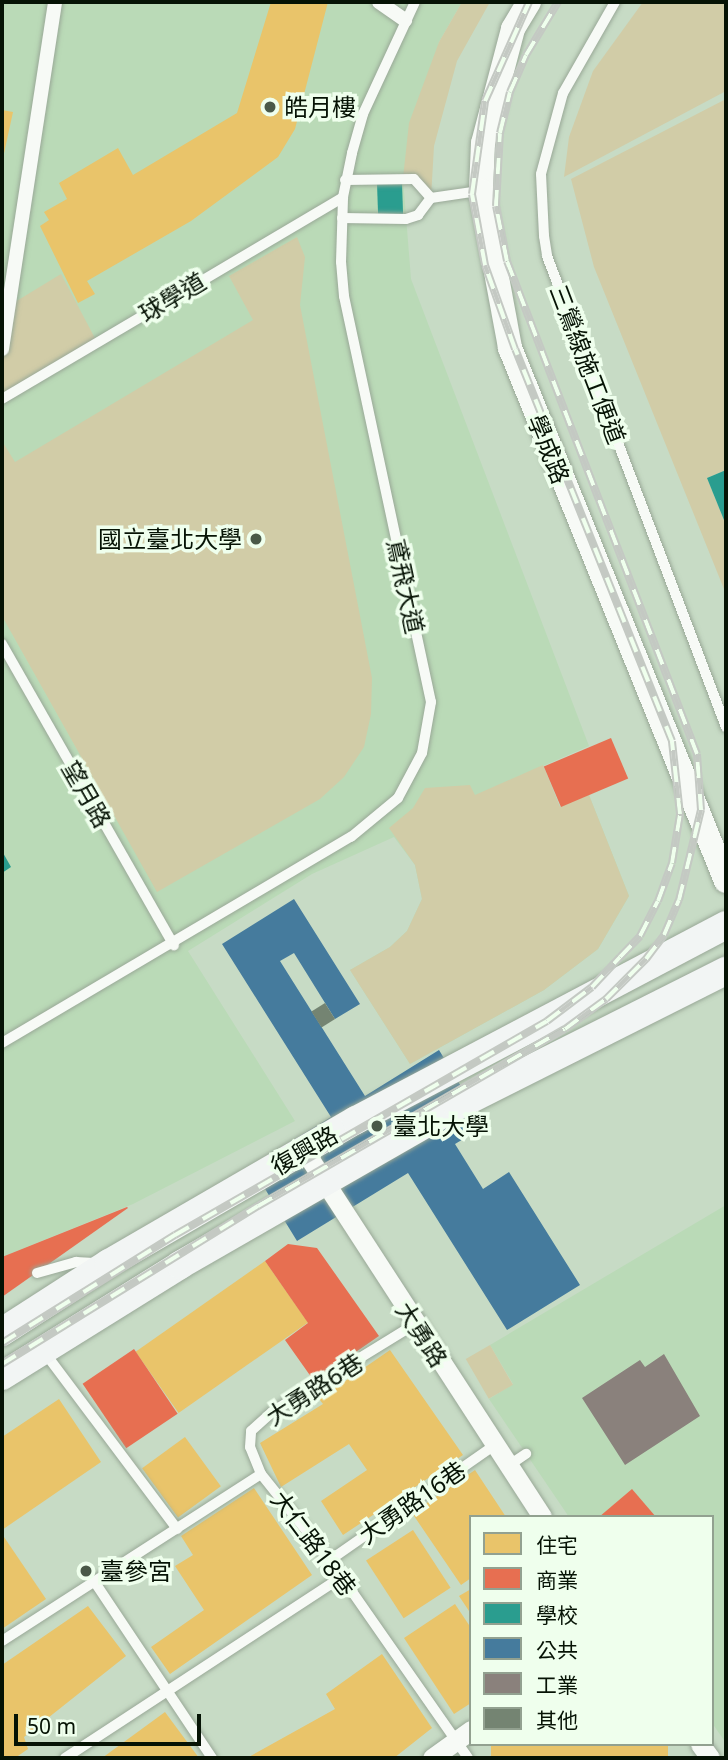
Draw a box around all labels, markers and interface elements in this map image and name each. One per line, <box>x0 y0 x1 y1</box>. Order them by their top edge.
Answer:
place label: 皓月樓 <box>284 93 356 121</box>
marker: 皓月樓 <box>262 99 278 115</box>
street label: 球學道 <box>134 266 210 328</box>
street label: 三鶯線施工便道 <box>544 280 632 448</box>
street label: 學成路 <box>522 410 576 488</box>
place label: 國立臺北大學 <box>98 525 242 553</box>
marker: 國立臺北大學 <box>248 531 264 547</box>
street label: 鳶飛大道 <box>382 536 430 636</box>
street label: 望月路 <box>57 756 117 832</box>
place label: 臺北大學 <box>393 1112 489 1140</box>
marker: 臺北大學 <box>367 1116 387 1136</box>
street label: 復興路 <box>266 1120 342 1180</box>
street label: 大勇路 <box>390 1296 454 1372</box>
street label: 大勇路6巷 <box>260 1347 368 1431</box>
street label: 大勇路16巷 <box>353 1455 471 1549</box>
street label: 大仁路18巷 <box>265 1485 363 1601</box>
legend <box>469 1515 714 1746</box>
text: 住宅 <box>536 1531 578 1559</box>
place label: 臺參宮 <box>100 1557 172 1585</box>
marker: 臺參宮 <box>78 1563 94 1579</box>
text: 商業 <box>536 1566 578 1594</box>
text: 學校 <box>536 1601 578 1629</box>
text: 公共 <box>536 1636 578 1664</box>
text: 工業 <box>536 1671 578 1699</box>
scale bar <box>18 1700 205 1744</box>
text: 其他 <box>536 1706 578 1734</box>
text: 50 m <box>27 1712 76 1740</box>

